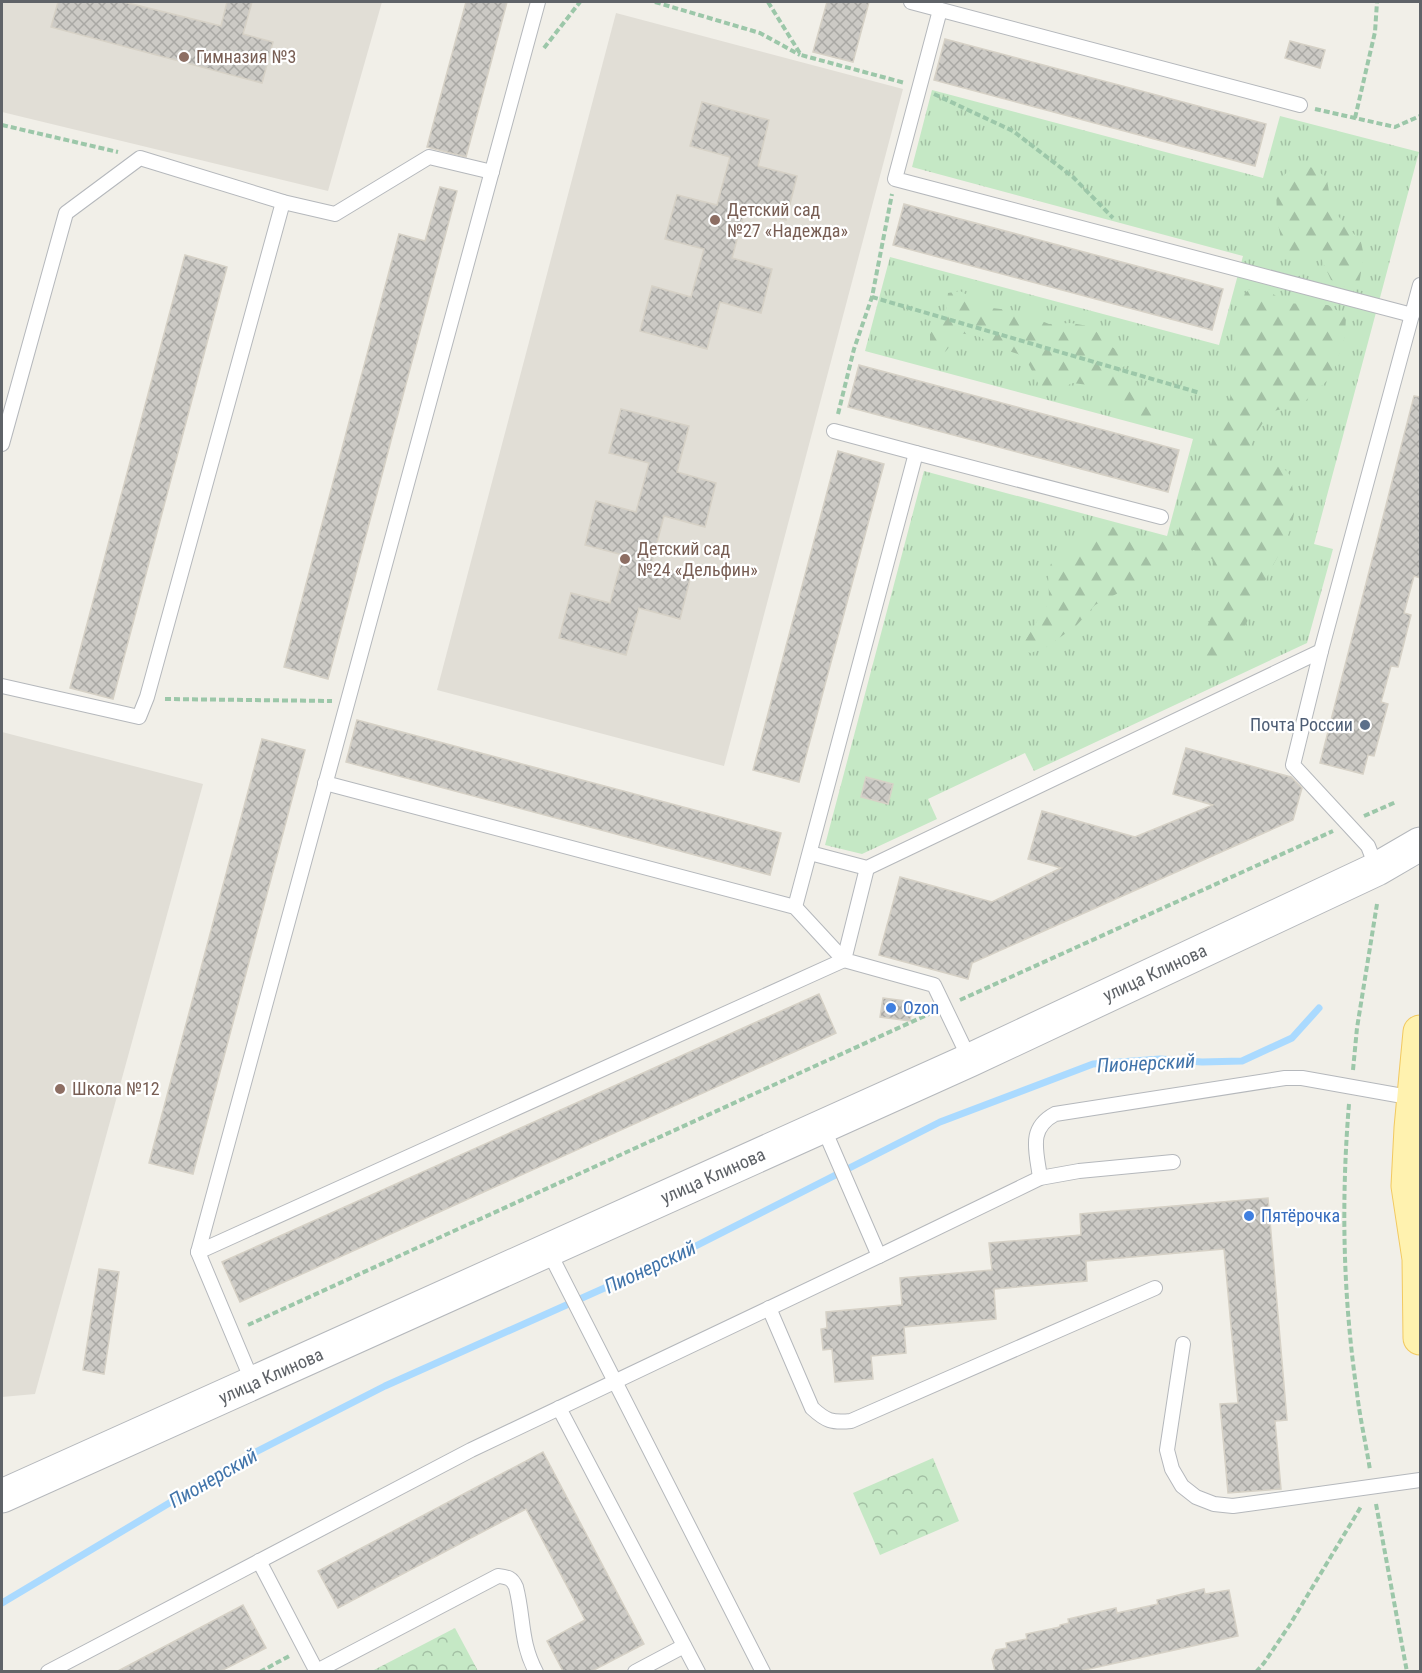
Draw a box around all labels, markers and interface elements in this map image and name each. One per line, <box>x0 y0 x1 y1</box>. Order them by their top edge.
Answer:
place label: Гимназия №3 <box>196 46 296 67</box>
marker: Гимназия №3 <box>177 50 191 64</box>
place label: Детский сад №27 «Надежда» <box>727 199 848 241</box>
marker: Детский сад №27 «Надежда» <box>708 213 722 227</box>
place label: Детский сад №24 «Дельфин» <box>637 538 758 580</box>
marker: Детский сад №24 «Дельфин» <box>618 552 632 566</box>
place label: Почта России <box>1250 714 1353 735</box>
marker: Почта России <box>1358 718 1372 732</box>
street label: улица Клинова <box>1100 939 1210 1006</box>
place label: Ozon <box>903 997 939 1018</box>
marker: Ozon <box>884 1001 898 1015</box>
water label: Пионерский <box>1096 1048 1196 1078</box>
place label: Школа №12 <box>72 1078 160 1099</box>
marker: Школа №12 <box>53 1082 67 1096</box>
street label: улица Клинова <box>657 1143 768 1208</box>
place label: Пятёрочка <box>1261 1205 1340 1226</box>
marker: Пятёрочка <box>1242 1209 1256 1223</box>
water label: Пионерский <box>600 1235 700 1299</box>
street label: улица Клинова <box>215 1343 326 1408</box>
water label: Пионерский <box>164 1443 262 1513</box>

